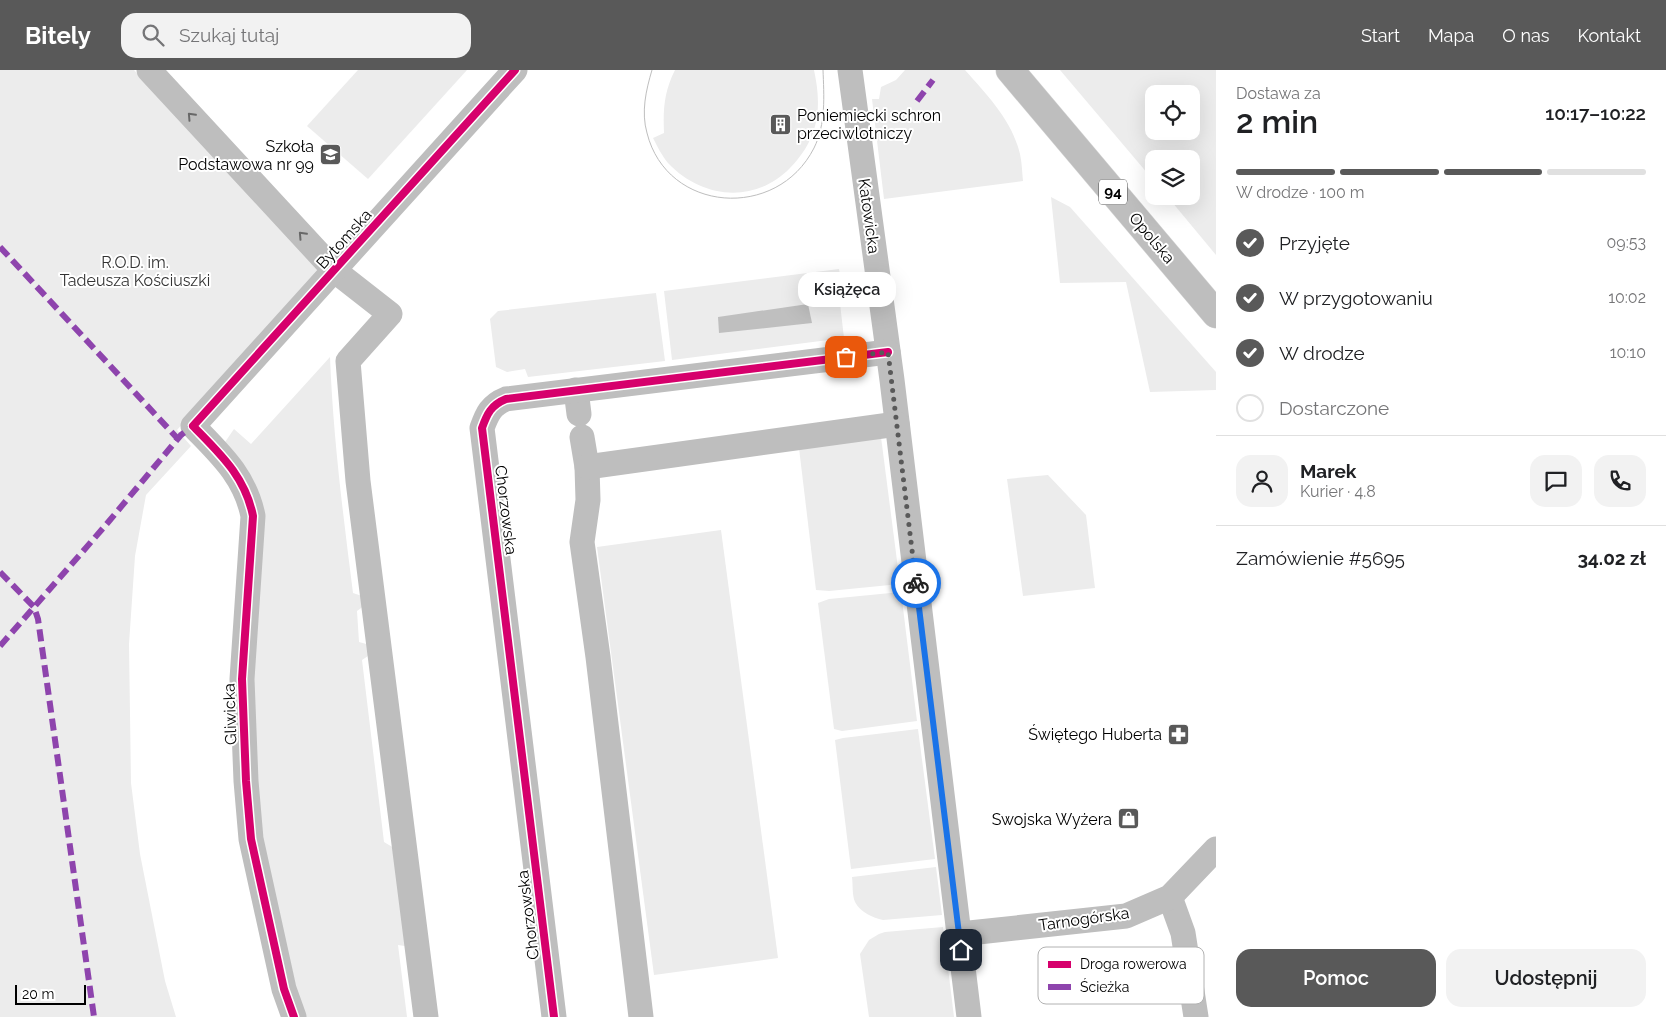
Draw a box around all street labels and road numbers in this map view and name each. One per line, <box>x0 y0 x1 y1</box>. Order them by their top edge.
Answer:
street label: Katowicka <box>854 177 884 255</box>
road number: 94 <box>1099 180 1127 204</box>
street label: Bytomska <box>312 205 376 273</box>
street label: Opolska <box>1125 209 1179 267</box>
street label: Chorzowska <box>491 464 521 556</box>
street label: Gliwicka <box>219 683 241 745</box>
street label: Chorzowska <box>513 869 543 961</box>
street label: Tarnogórska <box>1038 903 1130 935</box>

